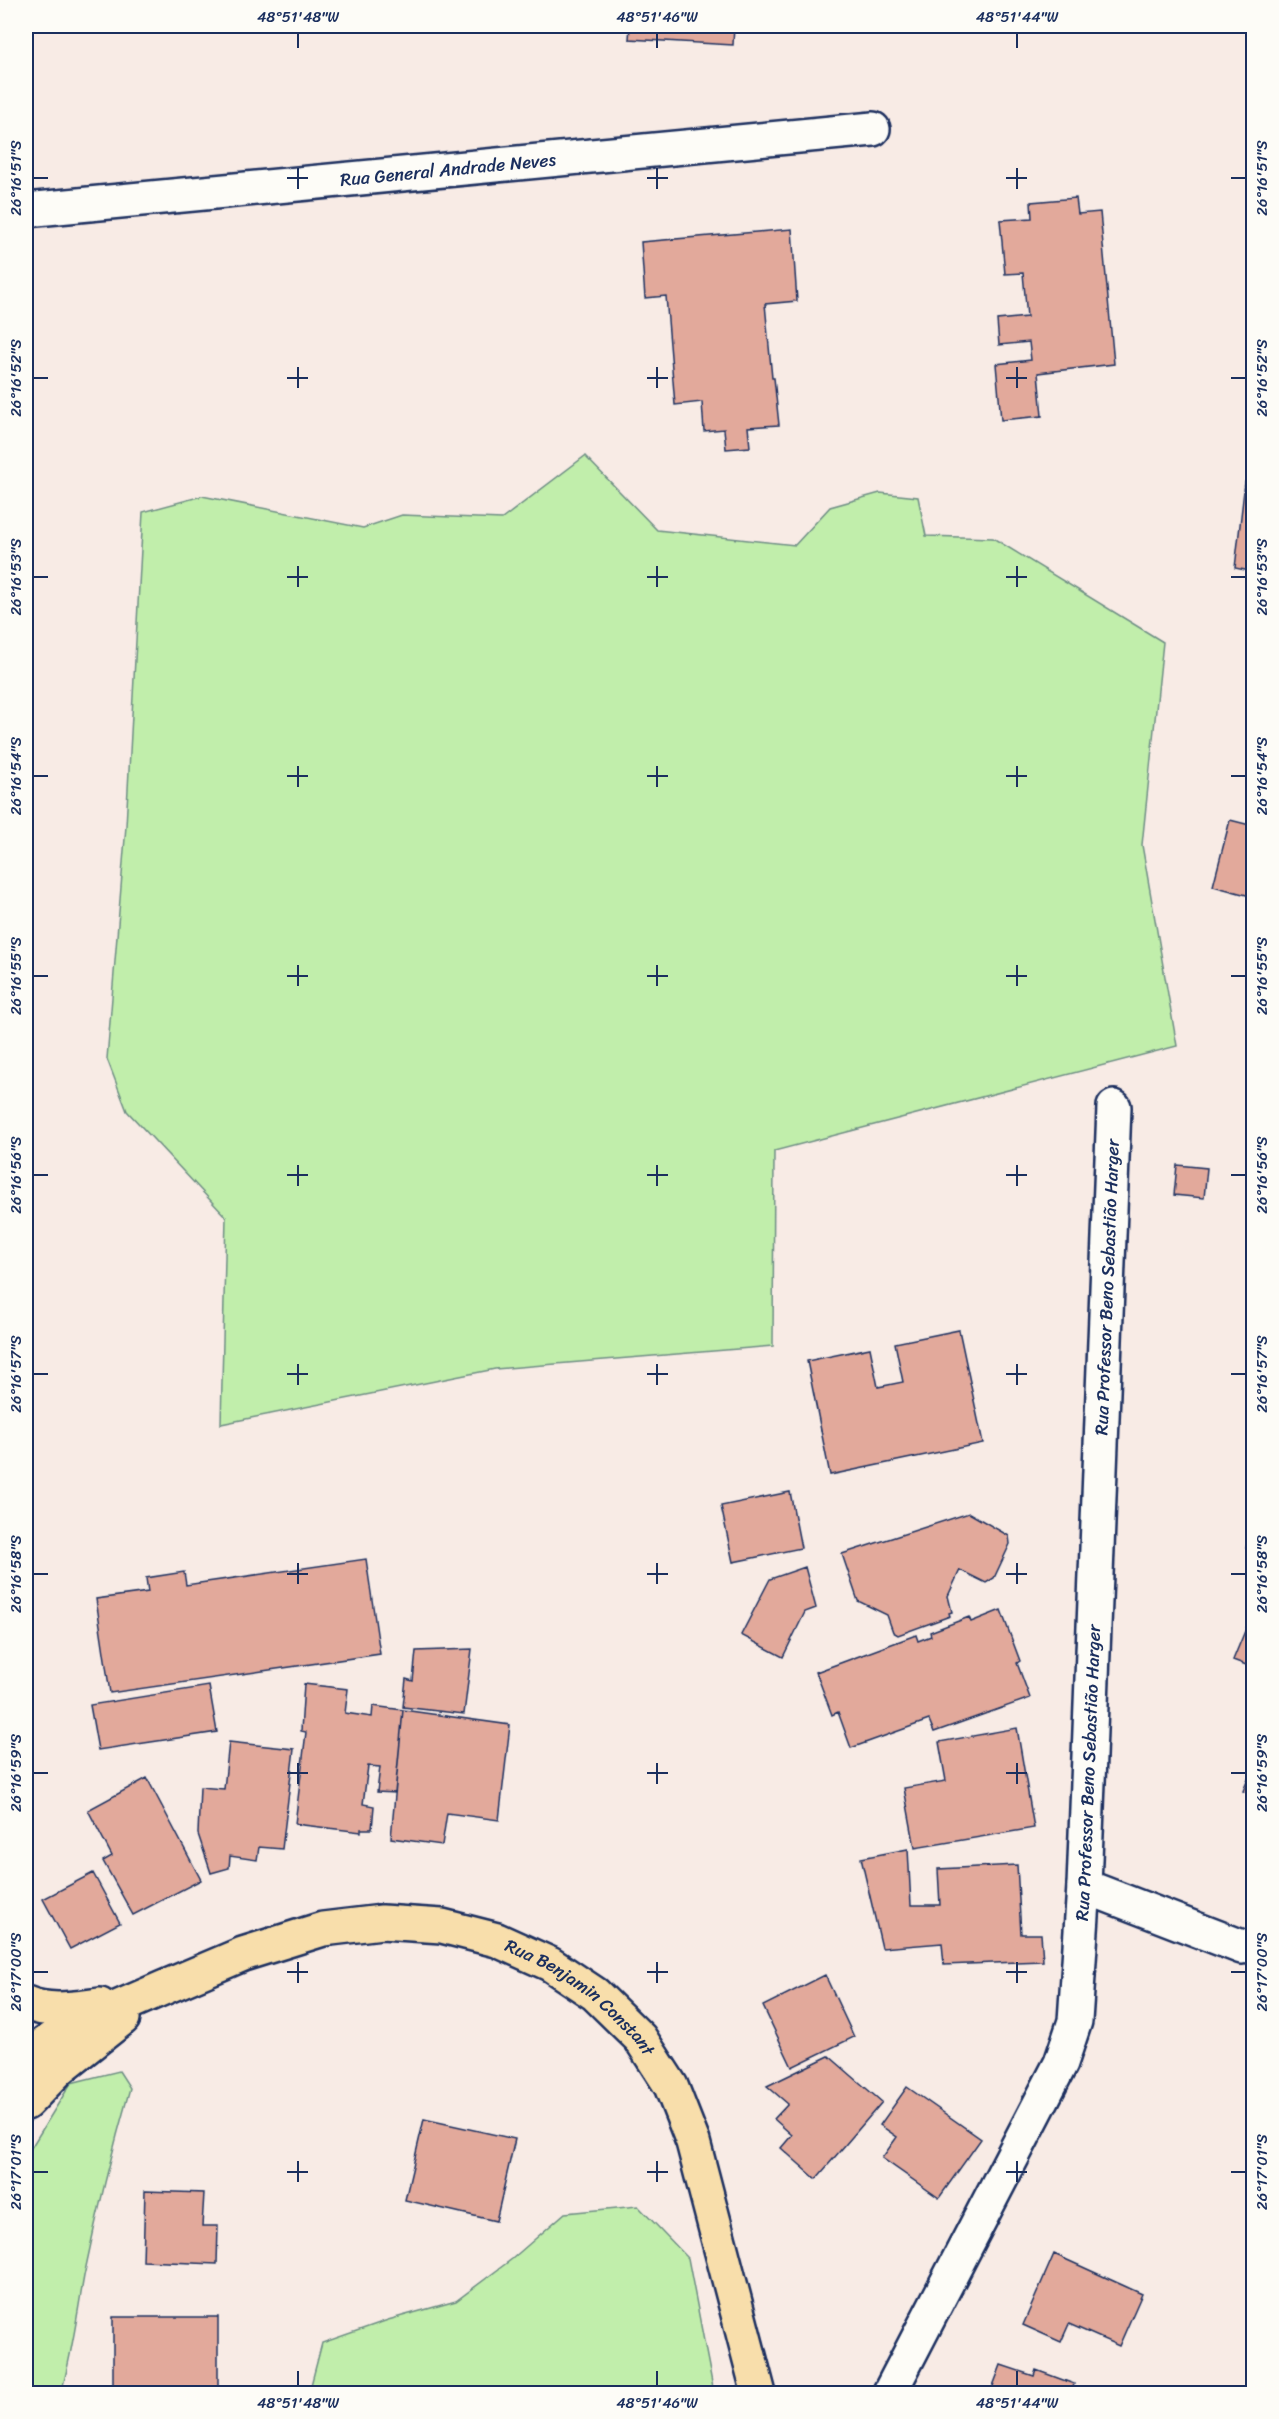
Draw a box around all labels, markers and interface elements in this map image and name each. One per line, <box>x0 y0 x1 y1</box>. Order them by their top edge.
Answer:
text: 48°51'48"W <box>257 4 340 30</box>
text: 48°51'46"W <box>616 4 698 30</box>
text: 48°51'44"W <box>976 4 1059 30</box>
text: 26°16'51"S <box>3 140 29 216</box>
text: 26°16'51"S <box>1249 140 1275 216</box>
street label: Rua General Andrade Neves <box>339 143 558 196</box>
text: 26°16'52"S <box>3 339 29 417</box>
text: 26°16'52"S <box>1249 339 1275 417</box>
text: 26°16'53"S <box>3 538 29 616</box>
text: 26°16'53"S <box>1249 538 1275 616</box>
text: 26°16'54"S <box>3 736 29 815</box>
text: 26°16'54"S <box>1249 736 1275 815</box>
text: 26°16'55"S <box>3 936 29 1015</box>
text: 26°16'55"S <box>1249 936 1275 1015</box>
text: 26°16'56"S <box>3 1136 29 1214</box>
text: 26°16'56"S <box>1249 1136 1275 1214</box>
street label: Rua Professor Beno Sebastião Harger <box>1085 1137 1129 1436</box>
text: 26°16'57"S <box>3 1335 29 1413</box>
text: 26°16'57"S <box>1249 1335 1275 1413</box>
text: 26°16'58"S <box>3 1534 29 1613</box>
text: 26°16'58"S <box>1249 1534 1275 1613</box>
street label: Rua Professor Beno Sebastião Harger <box>1066 1622 1110 1922</box>
text: 26°16'59"S <box>3 1733 29 1812</box>
text: 26°16'59"S <box>1249 1733 1275 1812</box>
street label: Rua Benjamin Constant <box>500 1930 664 2063</box>
text: 26°17'00"S <box>3 1932 29 2011</box>
text: 26°17'00"S <box>1249 1932 1275 2011</box>
text: 26°17'01"S <box>3 2134 29 2210</box>
text: 26°17'01"S <box>1249 2134 1275 2210</box>
text: 48°51'48"W <box>257 2390 340 2416</box>
text: 48°51'46"W <box>616 2390 698 2416</box>
text: 48°51'44"W <box>976 2390 1059 2416</box>

